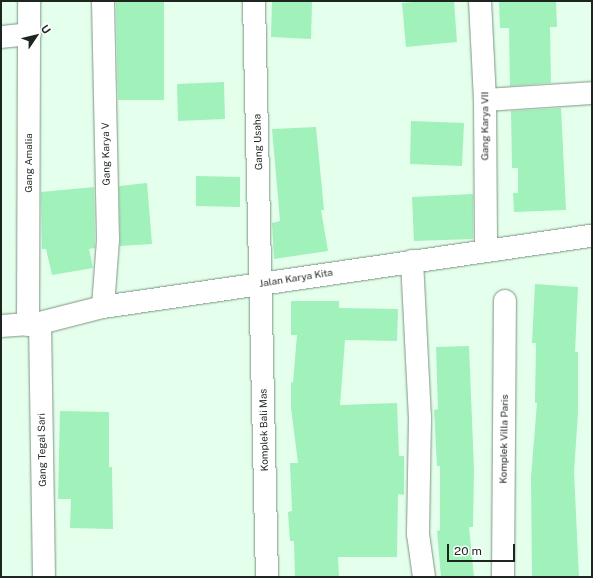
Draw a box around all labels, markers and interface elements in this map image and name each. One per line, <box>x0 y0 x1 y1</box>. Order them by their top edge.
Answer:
north arrow <box>16 16 56 56</box>
text: U <box>39 22 53 36</box>
street label: Gang Karya VII <box>479 91 491 161</box>
street label: Gang Usaha <box>251 114 265 170</box>
street label: Gang Karya V <box>99 122 113 186</box>
street label: Gang Amalia <box>23 133 35 193</box>
street label: Jalan Karya Kita <box>258 266 334 290</box>
street label: Komplek Bali Mas <box>257 389 271 471</box>
street label: Komplek Villa Paris <box>497 394 511 484</box>
street label: Gang Tegal Sari <box>35 413 49 487</box>
scale bar <box>449 536 517 562</box>
text: 20 m <box>454 544 482 558</box>

